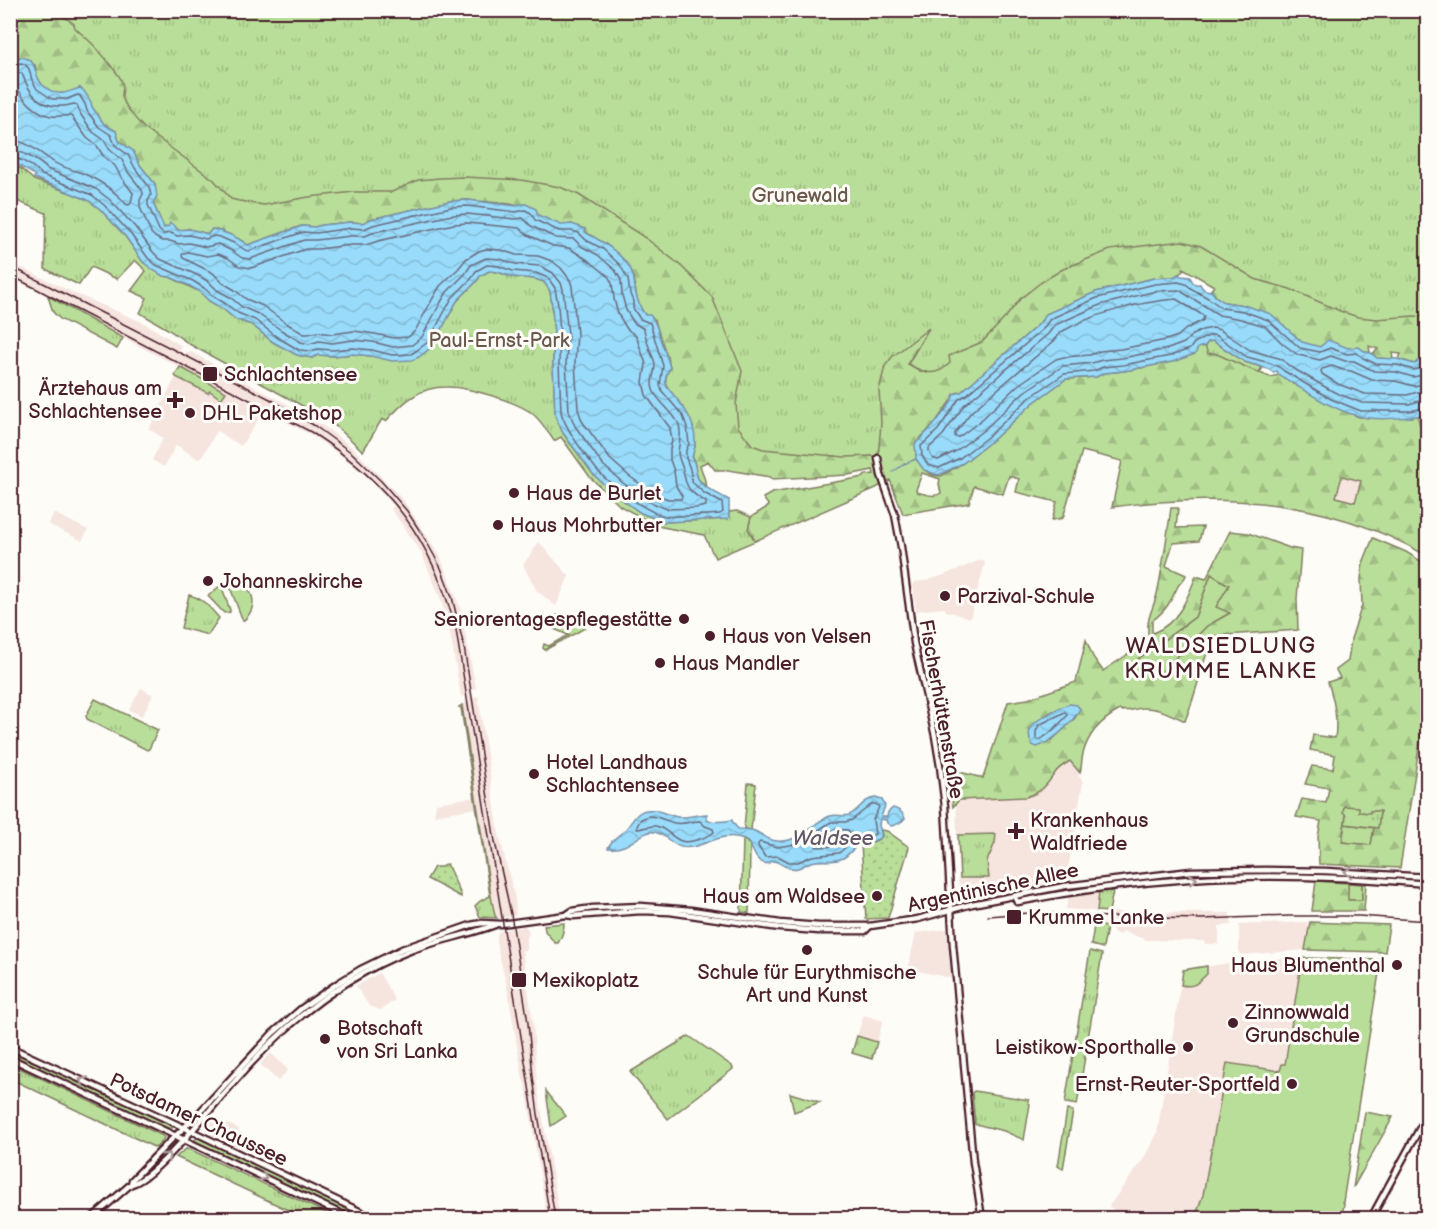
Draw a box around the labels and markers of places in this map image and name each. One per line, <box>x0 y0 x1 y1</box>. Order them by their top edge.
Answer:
place label: Schlachtensee <box>224 363 358 387</box>
marker: Schlachtensee <box>201 365 219 383</box>
place label: Ärztehaus am Schlachtensee <box>29 377 162 424</box>
marker: Ärztehaus am Schlachtensee <box>166 391 184 409</box>
place label: DHL Paketshop <box>202 402 342 426</box>
marker: DHL Paketshop <box>183 406 197 420</box>
place label: Haus de Burlet <box>526 482 661 506</box>
marker: Haus de Burlet <box>507 486 521 500</box>
place label: Haus Mohrbutter <box>510 514 663 538</box>
marker: Haus Mohrbutter <box>491 518 505 532</box>
place label: Johanneskirche <box>220 570 363 594</box>
marker: Johanneskirche <box>201 574 215 588</box>
place label: Parzival-Schule <box>957 585 1095 609</box>
marker: Parzival-Schule <box>938 589 952 603</box>
place label: Seniorentagespflegestätte <box>434 608 672 632</box>
marker: Seniorentagespflegestätte <box>677 612 691 626</box>
place label: Haus von Velsen <box>722 625 871 649</box>
marker: Haus von Velsen <box>703 629 717 643</box>
place label: Haus Mandler <box>672 652 800 676</box>
marker: Haus Mandler <box>653 656 667 670</box>
place label: Hotel Landhaus Schlachtensee <box>546 751 687 798</box>
marker: Hotel Landhaus Schlachtensee <box>527 767 541 781</box>
place label: Krankenhaus Waldfriede <box>1030 809 1148 856</box>
marker: Krankenhaus Waldfriede <box>1007 822 1025 840</box>
place label: Haus am Waldsee <box>702 885 865 909</box>
marker: Haus am Waldsee <box>870 889 884 903</box>
place label: Krumme Lanke <box>1028 906 1165 930</box>
marker: Krumme Lanke <box>1005 908 1023 926</box>
marker: Schule für Eurythmische Art und Kunst <box>800 943 814 957</box>
place label: Haus Blumenthal <box>1231 954 1385 978</box>
marker: Haus Blumenthal <box>1390 958 1404 972</box>
place label: Schule für Eurythmische Art und Kunst <box>697 961 917 1008</box>
place label: Mexikoplatz <box>532 969 639 993</box>
marker: Mexikoplatz <box>510 971 528 989</box>
place label: Zinnowwald Grundschule <box>1244 1001 1360 1048</box>
marker: Zinnowwald Grundschule <box>1226 1016 1240 1030</box>
place label: Botschaft von Sri Lanka <box>336 1017 458 1064</box>
marker: Botschaft von Sri Lanka <box>318 1032 332 1046</box>
place label: Leistikow-Sporthalle <box>995 1036 1176 1060</box>
marker: Leistikow-Sporthalle <box>1181 1040 1195 1054</box>
place label: Ernst-Reuter-Sportfeld <box>1075 1073 1280 1097</box>
marker: Ernst-Reuter-Sportfeld <box>1285 1077 1299 1091</box>

